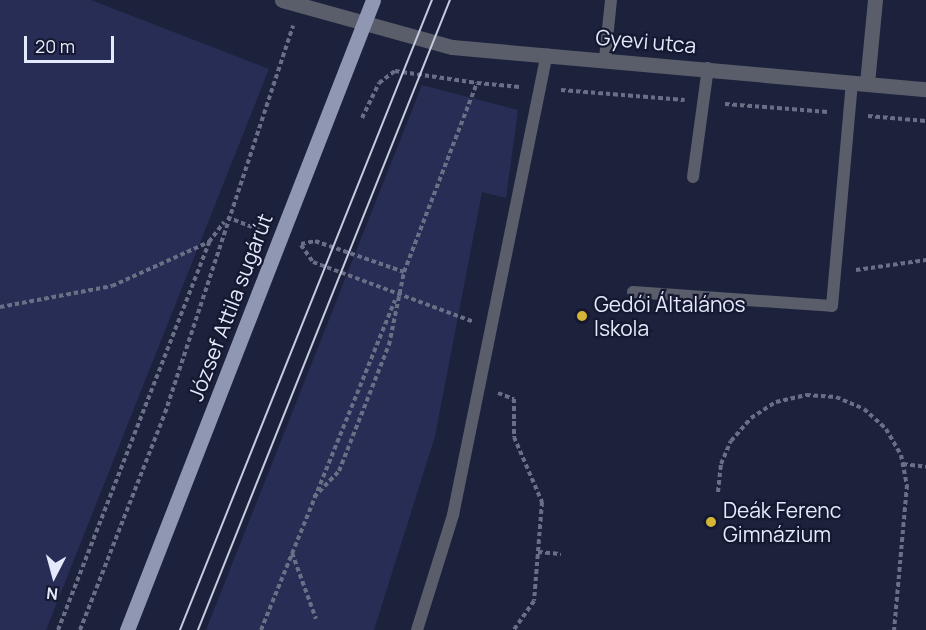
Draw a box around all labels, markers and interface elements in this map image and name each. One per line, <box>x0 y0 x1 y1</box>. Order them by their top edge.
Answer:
scale bar <box>27 24 117 62</box>
street label: Gyevi utca <box>595 24 697 58</box>
text: 20 m <box>35 34 75 58</box>
street label: József Attila sugárút <box>183 210 277 404</box>
place label: Gedói Általános Iskola <box>594 291 746 341</box>
marker: Gedói Általános Iskola <box>575 309 589 323</box>
place label: Deák Ferenc Gimnázium <box>723 497 841 547</box>
marker: Deák Ferenc Gimnázium <box>704 515 718 529</box>
north arrow <box>24 546 84 606</box>
text: N <box>45 582 59 605</box>

